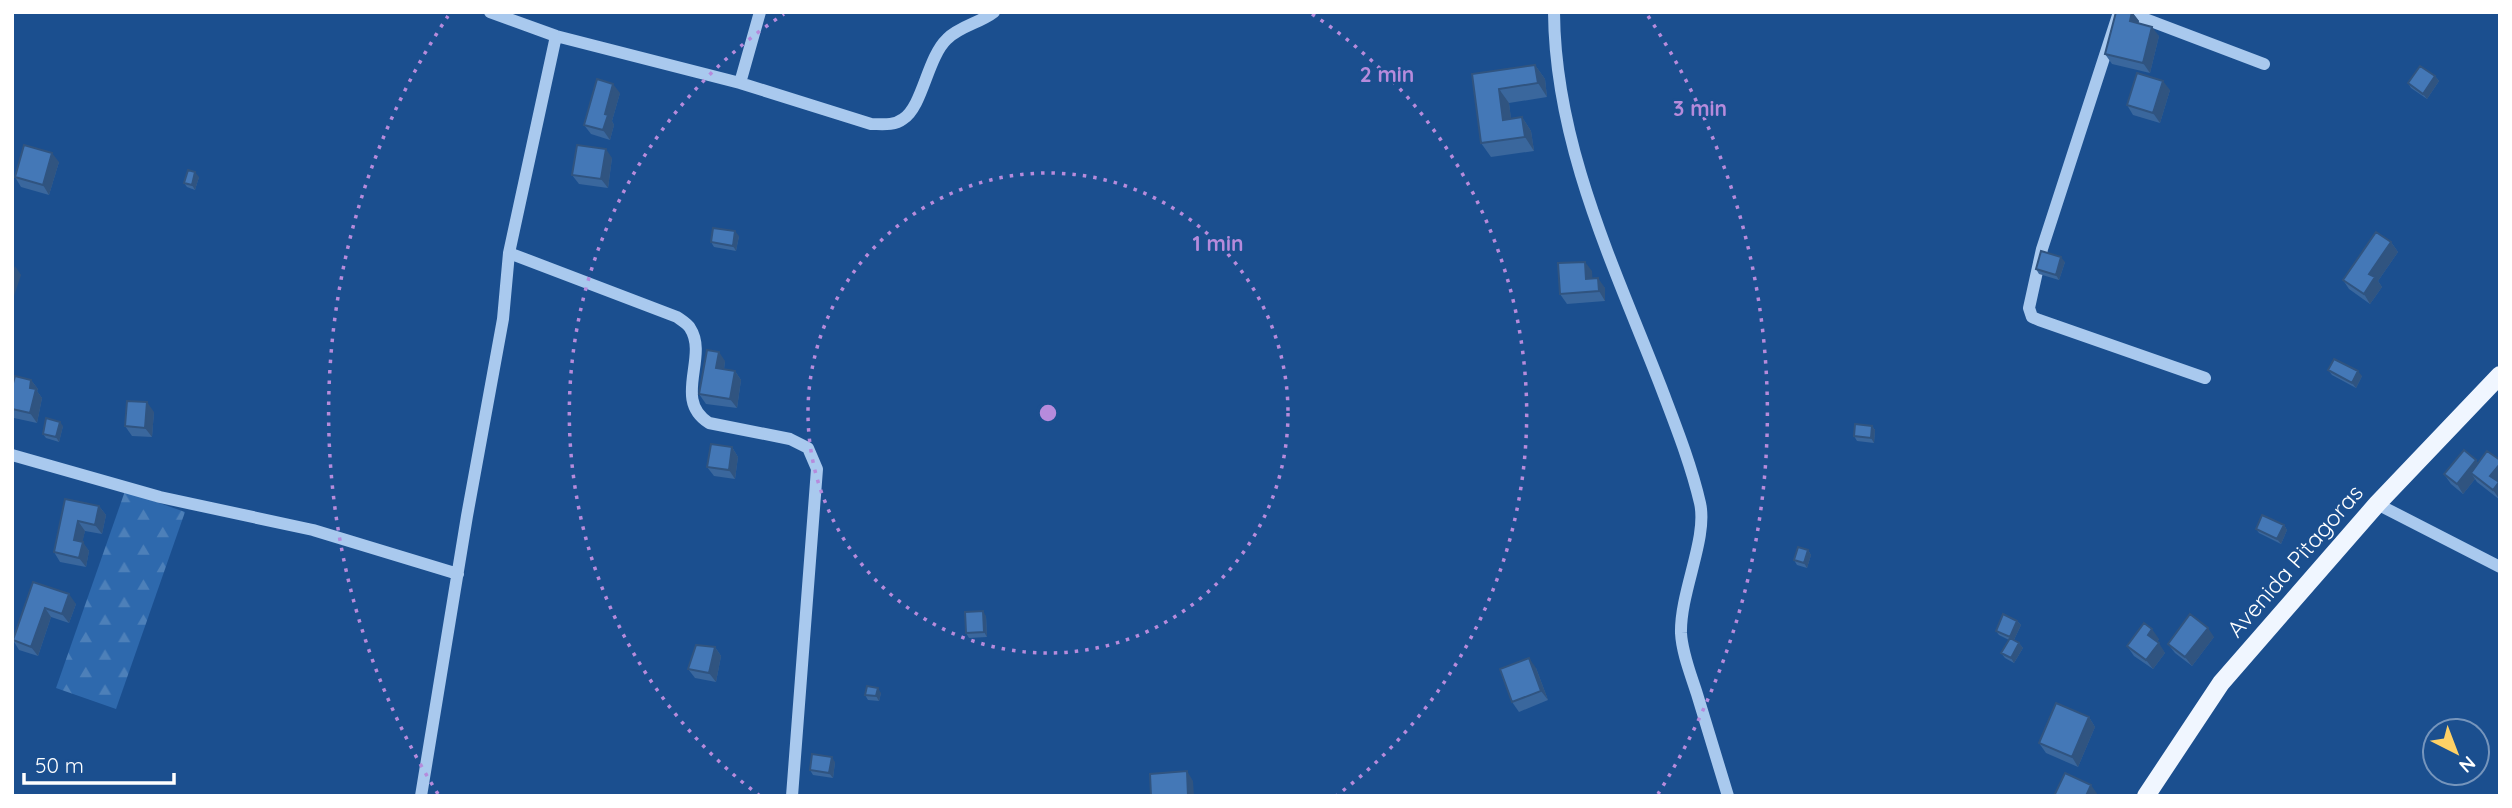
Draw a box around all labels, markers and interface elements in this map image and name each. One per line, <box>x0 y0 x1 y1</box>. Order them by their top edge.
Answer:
text: 2 min <box>1360 61 1414 87</box>
text: 3 min <box>1673 95 1727 121</box>
text: 1 min <box>1193 230 1243 256</box>
centre of rings <box>1036 401 1060 425</box>
street label: Avenida Pitagoras <box>2220 478 2369 643</box>
north arrow <box>2421 717 2491 787</box>
scale bar <box>24 742 175 786</box>
text: N <box>2454 751 2481 778</box>
text: 50 m <box>35 752 84 778</box>

